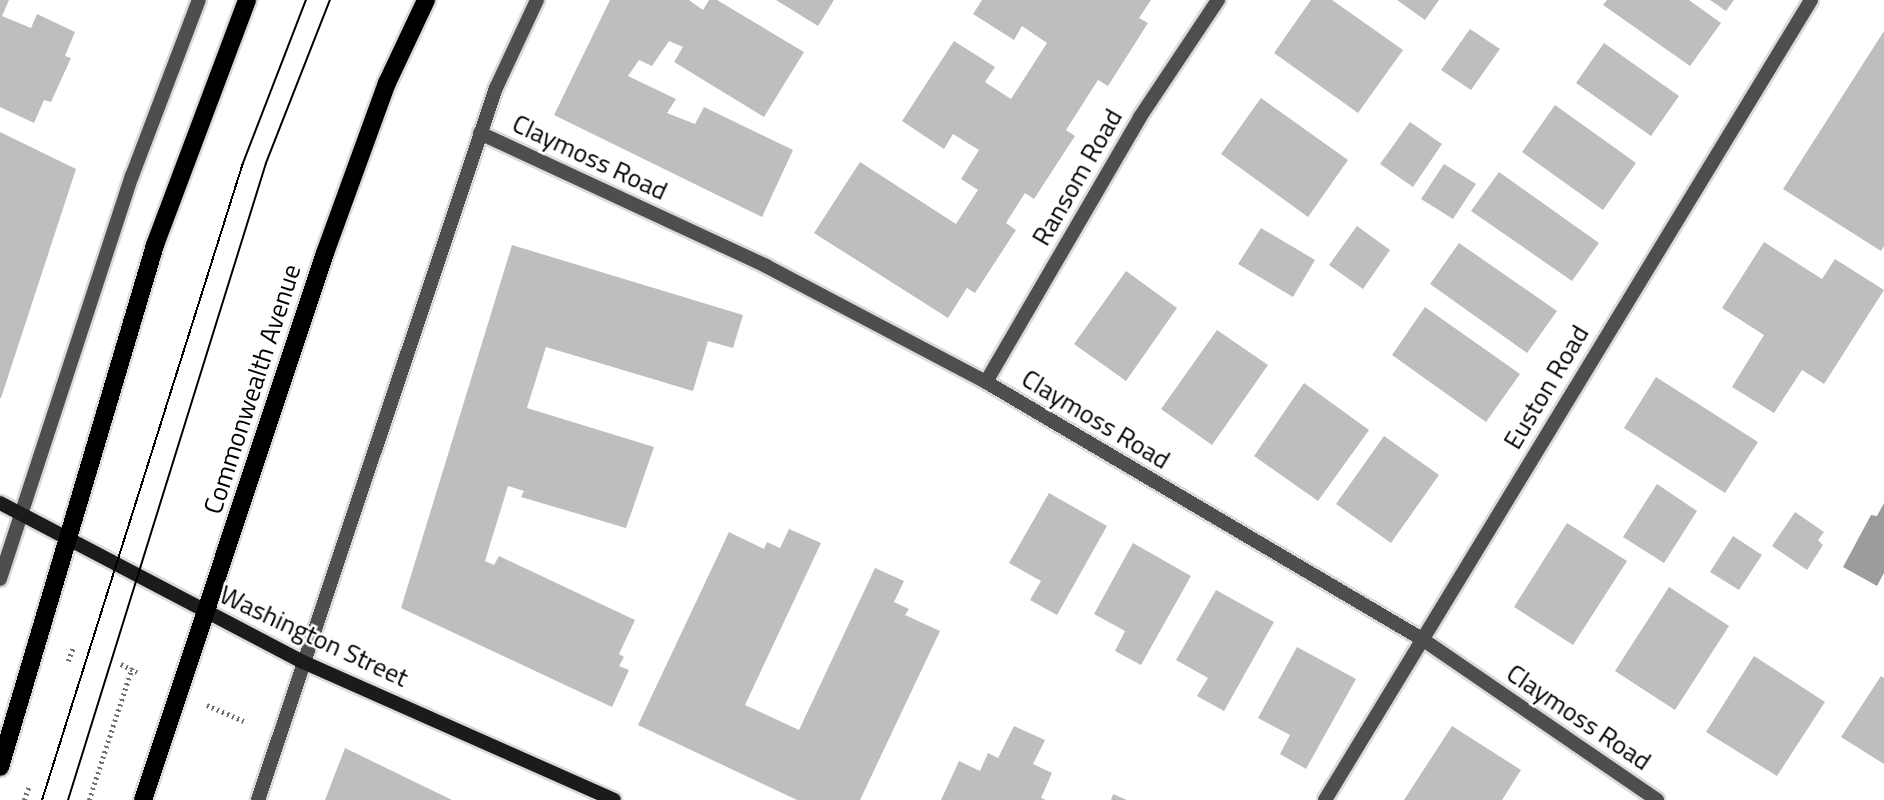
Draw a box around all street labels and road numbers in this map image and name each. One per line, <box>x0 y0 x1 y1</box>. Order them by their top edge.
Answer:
street label: Ransom Road <box>1025 103 1129 251</box>
street label: Claymoss Road <box>508 108 672 206</box>
street label: Commonwealth Avenue <box>197 260 307 518</box>
street label: Euston Road <box>1497 319 1595 455</box>
street label: Claymoss Road <box>1016 363 1176 475</box>
street label: Washington Street <box>215 579 413 693</box>
street label: Claymoss Road <box>1501 657 1657 777</box>

